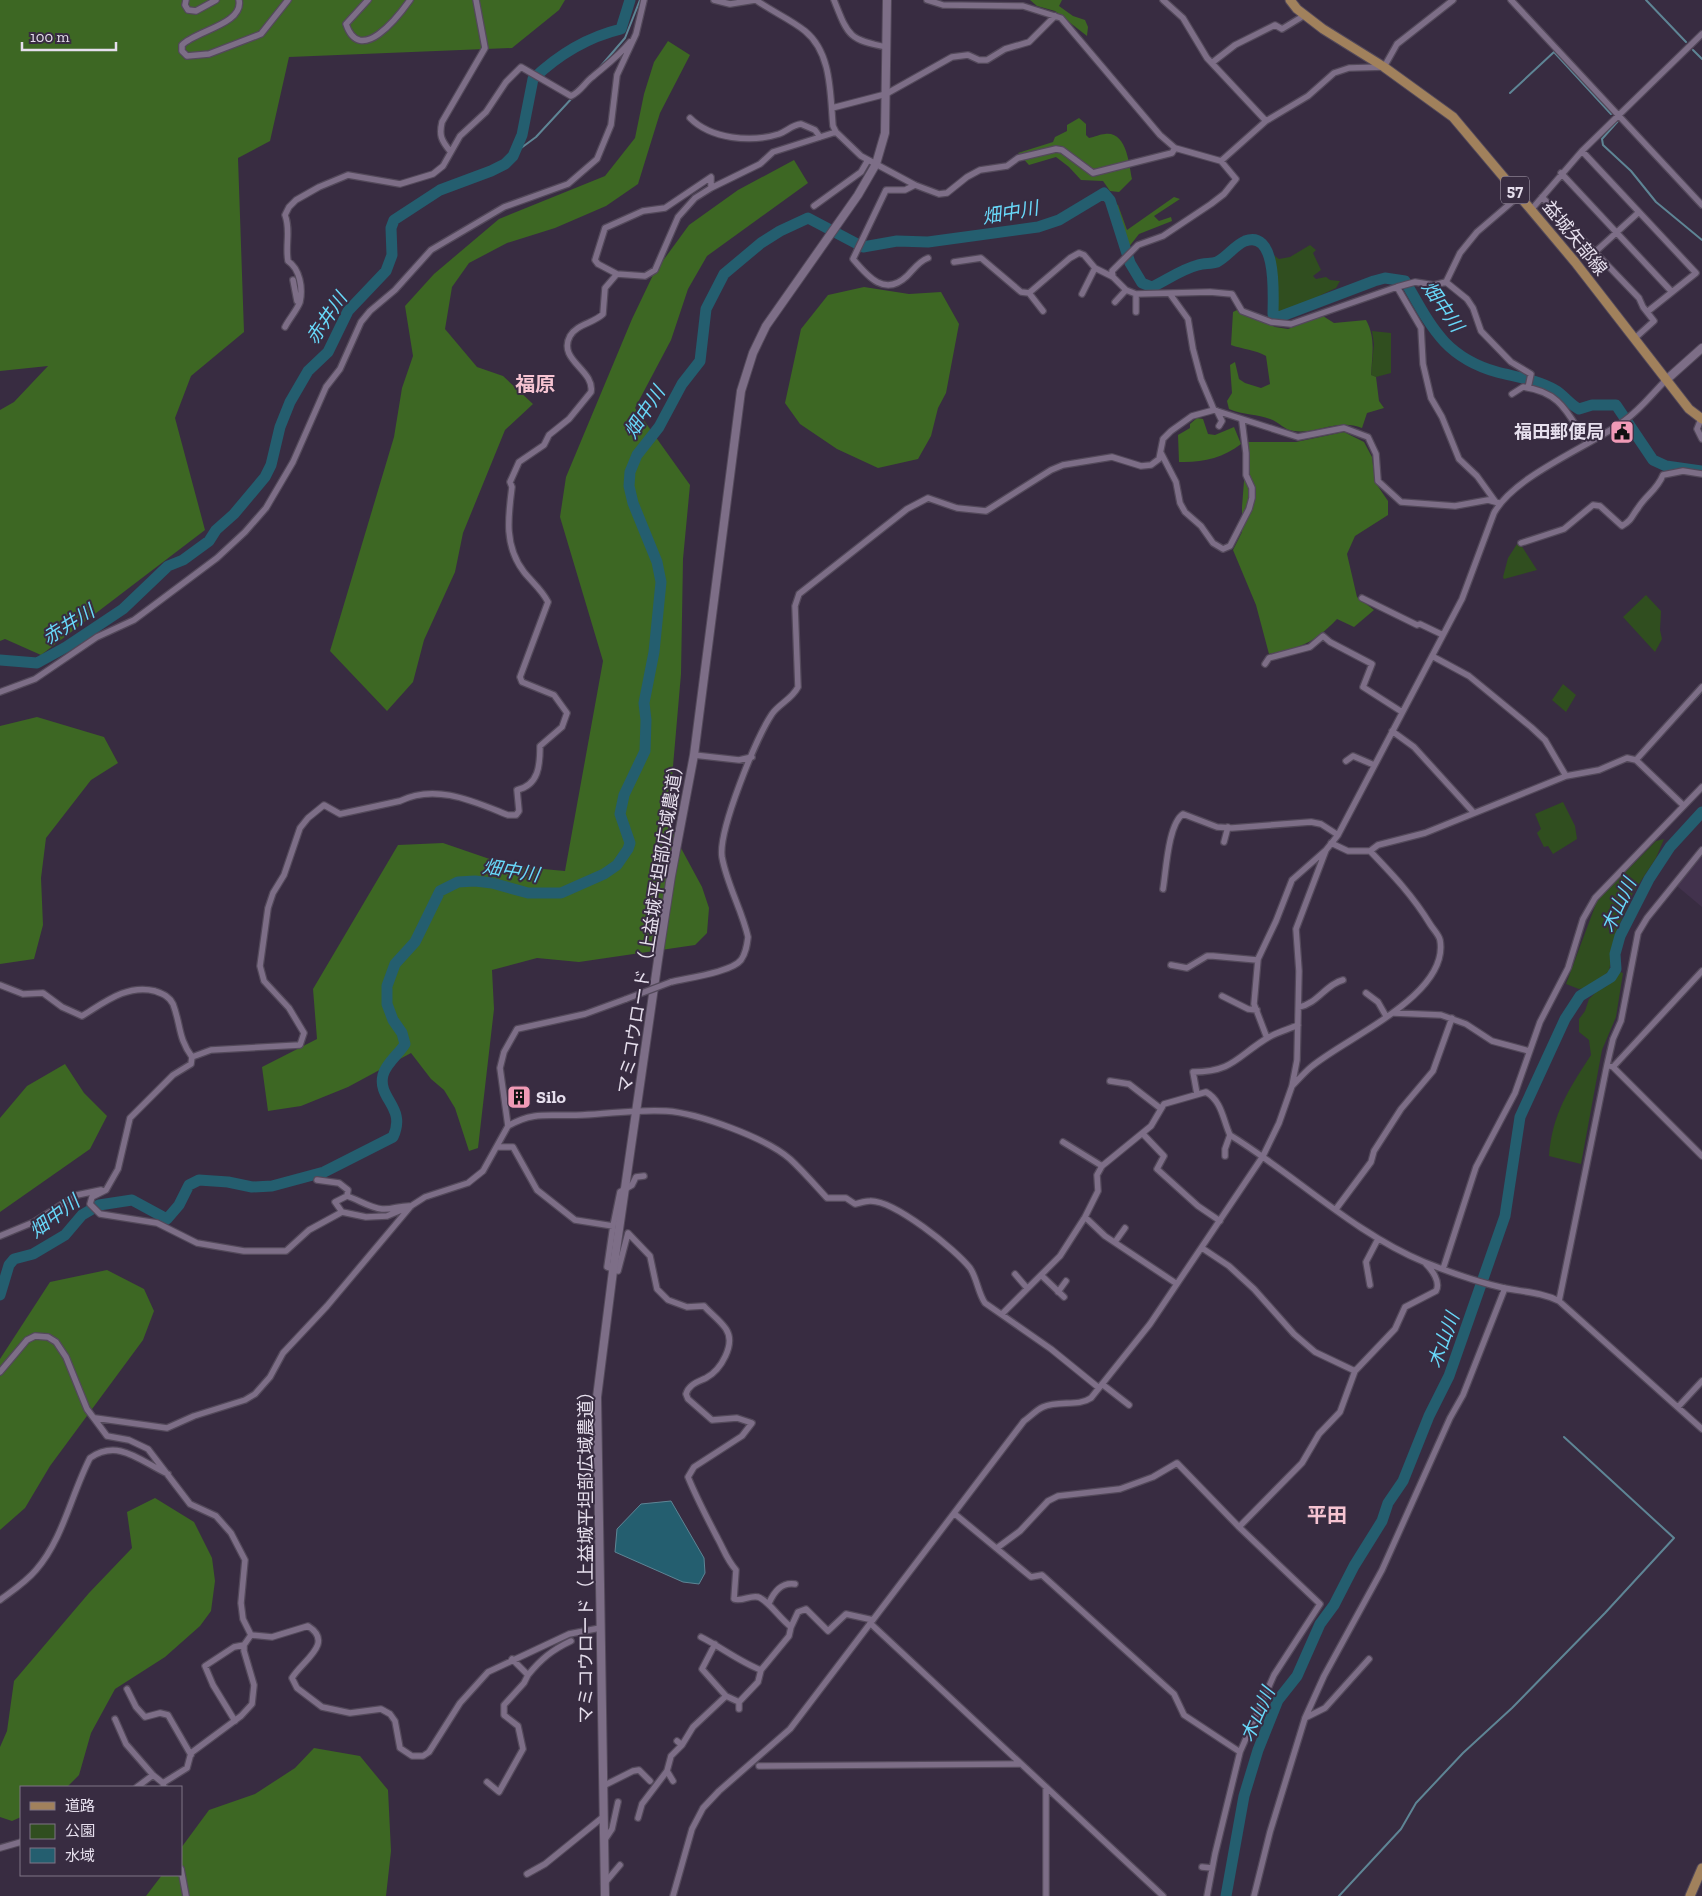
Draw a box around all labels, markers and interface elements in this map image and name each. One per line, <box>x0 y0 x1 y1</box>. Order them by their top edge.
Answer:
scale bar <box>22 20 116 52</box>
text: 100 m <box>30 28 69 46</box>
road number: 57 <box>1501 176 1529 204</box>
water label: 畑中川 <box>980 196 1042 229</box>
street label: 益城矢部線 <box>1538 196 1612 280</box>
water label: 畑中川 <box>1417 276 1470 338</box>
water label: 赤井川 <box>301 287 353 348</box>
district label: 福原 <box>515 372 555 396</box>
water label: 畑中川 <box>619 380 671 442</box>
public building icon: 福田郵便局 <box>1609 419 1635 445</box>
place label: 福田郵便局 <box>1514 421 1604 443</box>
water label: 赤井川 <box>38 599 100 649</box>
street label: マミコウロード（上益城平坦部広域農道） <box>613 755 689 1095</box>
water label: 畑中川 <box>481 855 543 887</box>
water label: 木山川 <box>1596 873 1642 936</box>
building icon: Silo <box>506 1084 532 1110</box>
place label: Silo <box>536 1086 567 1108</box>
water label: 畑中川 <box>25 1189 86 1243</box>
water label: 木山川 <box>1423 1308 1465 1371</box>
street label: マミコウロード（上益城平坦部広域農道） <box>575 1382 597 1724</box>
district label: 平田 <box>1307 1503 1347 1527</box>
water label: 木山川 <box>1235 1682 1280 1745</box>
legend <box>20 1786 182 1876</box>
text: 道路 <box>65 1797 95 1815</box>
text: 公園 <box>65 1822 95 1840</box>
text: 水域 <box>65 1847 95 1865</box>

